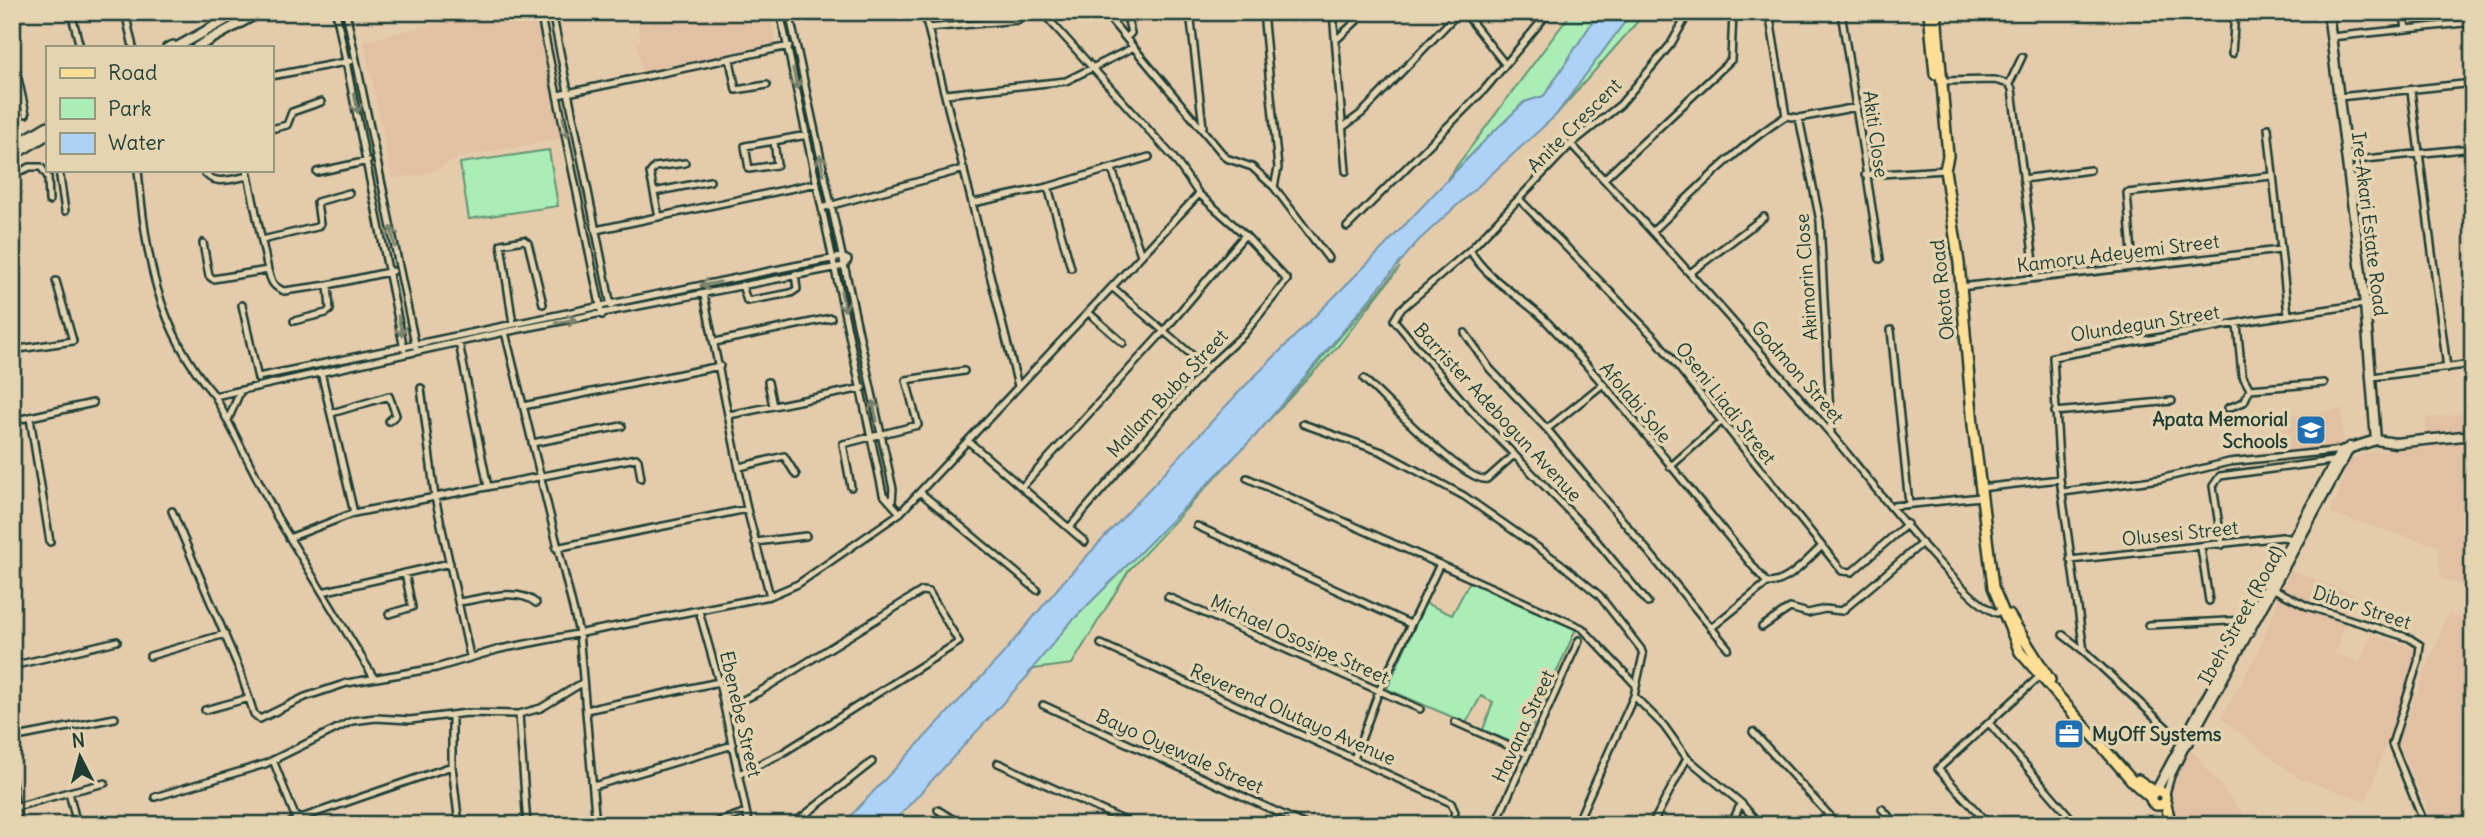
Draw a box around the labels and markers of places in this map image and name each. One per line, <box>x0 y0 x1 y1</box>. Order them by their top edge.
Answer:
place label: Apata Memorial Schools <box>2152 407 2288 453</box>
school or university icon: Apata Memorial Schools <box>2294 413 2328 447</box>
office icon: MyOff Systems <box>2052 717 2086 751</box>
place label: MyOff Systems <box>2092 722 2222 746</box>

